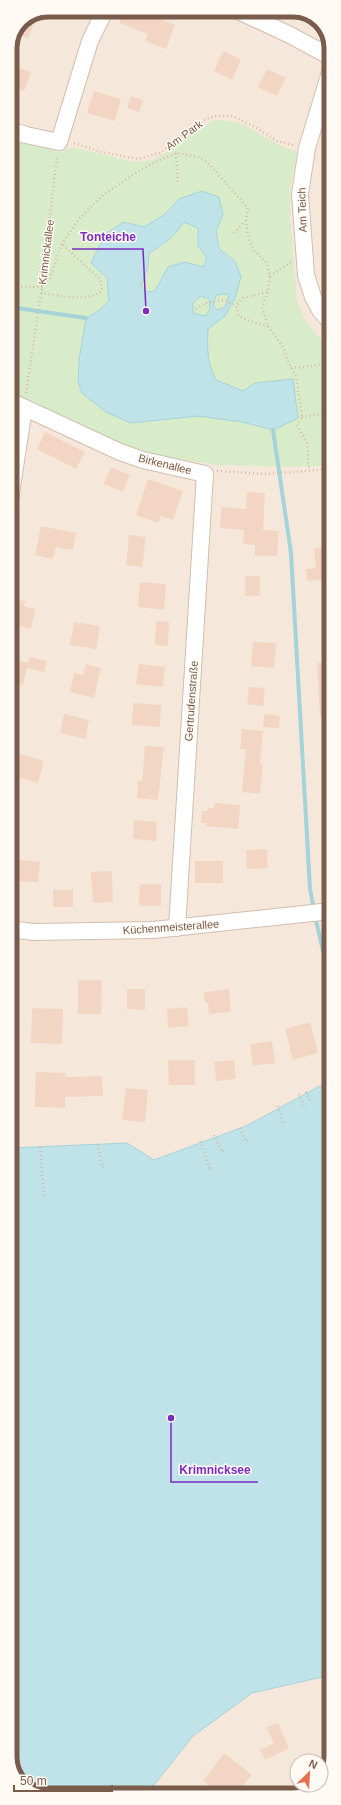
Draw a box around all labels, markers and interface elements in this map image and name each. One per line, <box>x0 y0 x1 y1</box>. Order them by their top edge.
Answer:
street label: Am Park <box>163 117 205 152</box>
street label: Am Teich <box>295 187 309 233</box>
street label: Krimnickallee <box>36 219 56 285</box>
callout: Tonteiche <box>72 225 143 249</box>
text: Tonteiche <box>80 230 136 244</box>
street label: Birkenallee <box>137 452 193 476</box>
street label: Gertrudenstraße <box>182 660 200 742</box>
street label: Küchenmeisterallee <box>122 918 220 936</box>
callout: Krimnicksee <box>171 1458 258 1482</box>
text: Krimnicksee <box>179 1463 251 1477</box>
north arrow <box>289 1753 329 1793</box>
text: N <box>307 1757 319 1771</box>
scale bar <box>14 1767 112 1793</box>
text: 50 m <box>20 1774 47 1788</box>

